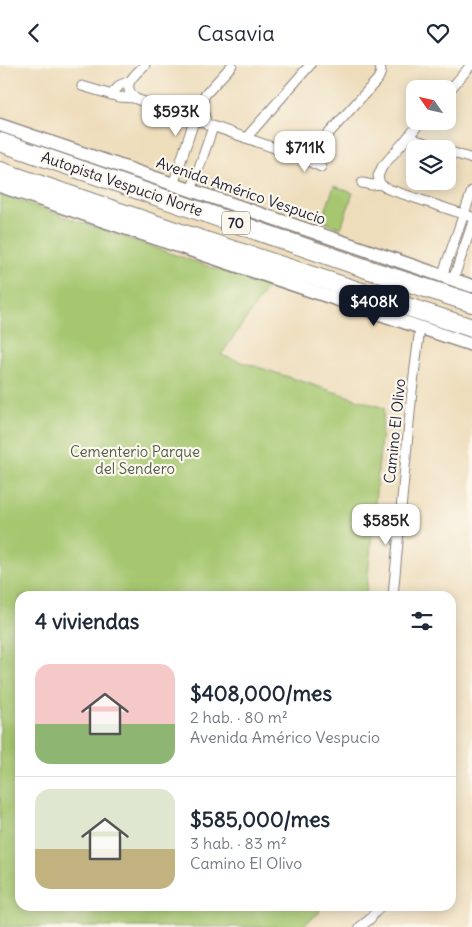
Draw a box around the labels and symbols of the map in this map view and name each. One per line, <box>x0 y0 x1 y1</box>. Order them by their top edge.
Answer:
north arrow <box>406 80 456 130</box>
pin: $593K <box>141 95 211 137</box>
pin: $711K <box>270 131 340 173</box>
street label: Autopista Vespucio Norte <box>39 147 205 220</box>
street label: Avenida Américo Vespucio <box>154 153 328 229</box>
road number: 70 <box>222 211 250 235</box>
pin: $408K <box>339 285 409 327</box>
street label: Camino El Olivo <box>380 378 409 484</box>
park label: Cementerio Parque del Sendero <box>70 442 200 478</box>
pin: $585K <box>351 503 421 546</box>

